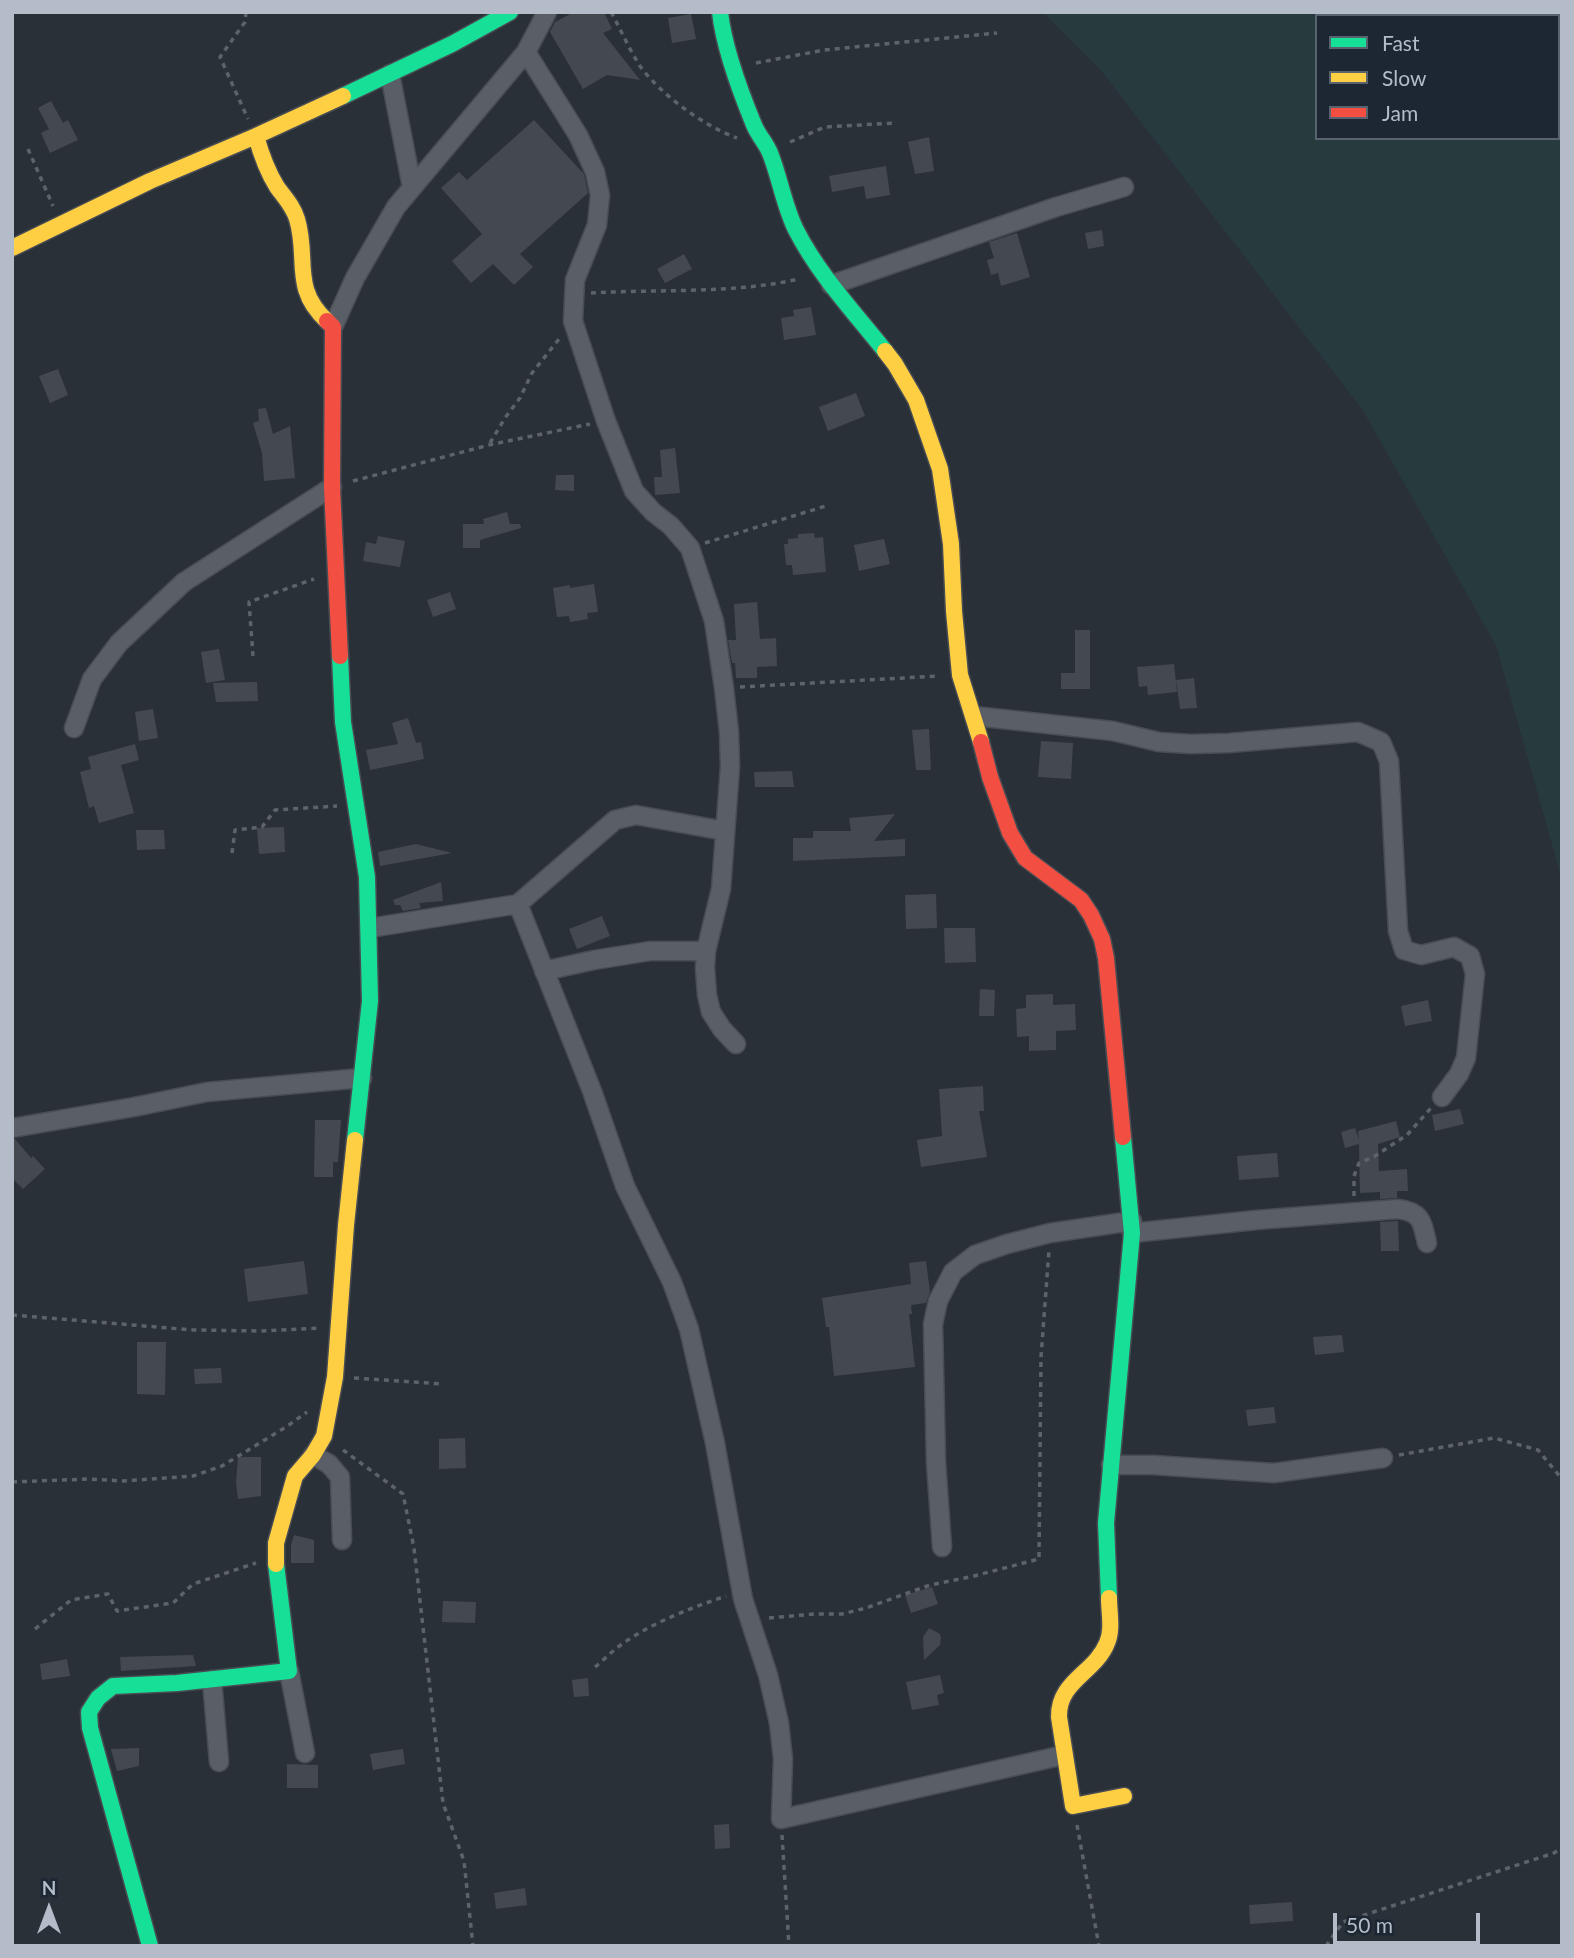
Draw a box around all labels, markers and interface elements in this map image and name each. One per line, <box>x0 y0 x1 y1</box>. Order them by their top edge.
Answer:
legend <box>1315 14 1560 140</box>
text: Fast <box>1382 30 1419 55</box>
text: Slow <box>1382 65 1426 90</box>
text: Jam <box>1382 100 1418 125</box>
north arrow <box>14 1874 84 1944</box>
text: N <box>42 1876 56 1899</box>
scale bar <box>1336 1898 1483 1942</box>
text: 50 m <box>1346 1912 1393 1937</box>

